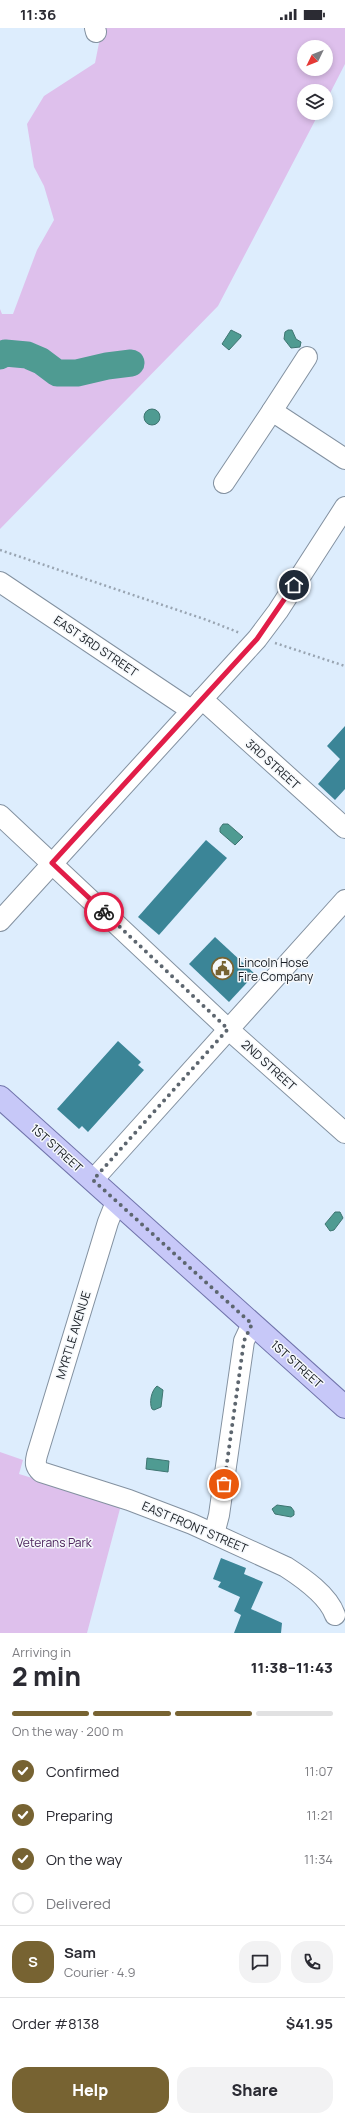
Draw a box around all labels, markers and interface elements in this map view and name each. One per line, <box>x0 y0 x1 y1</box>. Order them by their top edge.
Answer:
text: 11:36 <box>20 4 56 25</box>
north arrow <box>297 40 333 76</box>
map controls <box>297 40 333 120</box>
button: layers <box>297 84 333 120</box>
pin <box>277 568 311 602</box>
icon: home <box>283 574 305 596</box>
street label: EAST 3RD STREET <box>50 611 142 681</box>
street label: 3RD STREET <box>242 735 304 794</box>
courier <box>84 892 124 932</box>
icon: bike <box>93 901 115 923</box>
place label: Lincoln Hose Fire Company <box>238 954 314 985</box>
public building icon: Lincoln Hose Fire Company <box>209 956 235 982</box>
street label: 2ND STREET <box>238 1036 301 1095</box>
street label: 1ST STREET <box>27 1120 87 1176</box>
street label: MYRTLE AVENUE <box>52 1289 95 1381</box>
street label: 1ST STREET <box>267 1336 327 1392</box>
pin <box>207 1467 241 1501</box>
icon: bag <box>213 1473 235 1495</box>
street label: EAST FRONT STREET <box>139 1497 251 1557</box>
park label: Veterans Park <box>16 1534 93 1551</box>
text: Arriving in <box>12 1643 71 1661</box>
text: 11:38–11:43 <box>251 1657 333 1678</box>
text: 2 min <box>12 1658 81 1694</box>
text: On the way · 200 m <box>12 1722 123 1740</box>
icon: check <box>12 1760 34 1782</box>
text: Confirmed <box>46 1761 119 1782</box>
text: 11:07 <box>305 1762 333 1780</box>
icon: check <box>12 1804 34 1826</box>
text: Preparing <box>46 1805 113 1826</box>
text: 11:21 <box>306 1806 333 1824</box>
icon: check <box>12 1848 34 1870</box>
text: On the way <box>46 1849 122 1870</box>
text: 11:34 <box>304 1850 333 1868</box>
text: Delivered <box>46 1893 111 1914</box>
button: chat <box>239 1941 281 1983</box>
button: phone <box>291 1941 333 1983</box>
text: Sam <box>64 1942 96 1963</box>
text: S <box>28 1951 38 1972</box>
text: Courier · 4.9 <box>64 1963 136 1981</box>
text: Order #8138 <box>12 2013 100 2034</box>
text: $41.95 <box>286 2013 333 2034</box>
button: Help <box>12 2067 169 2113</box>
button: Share <box>177 2067 333 2113</box>

